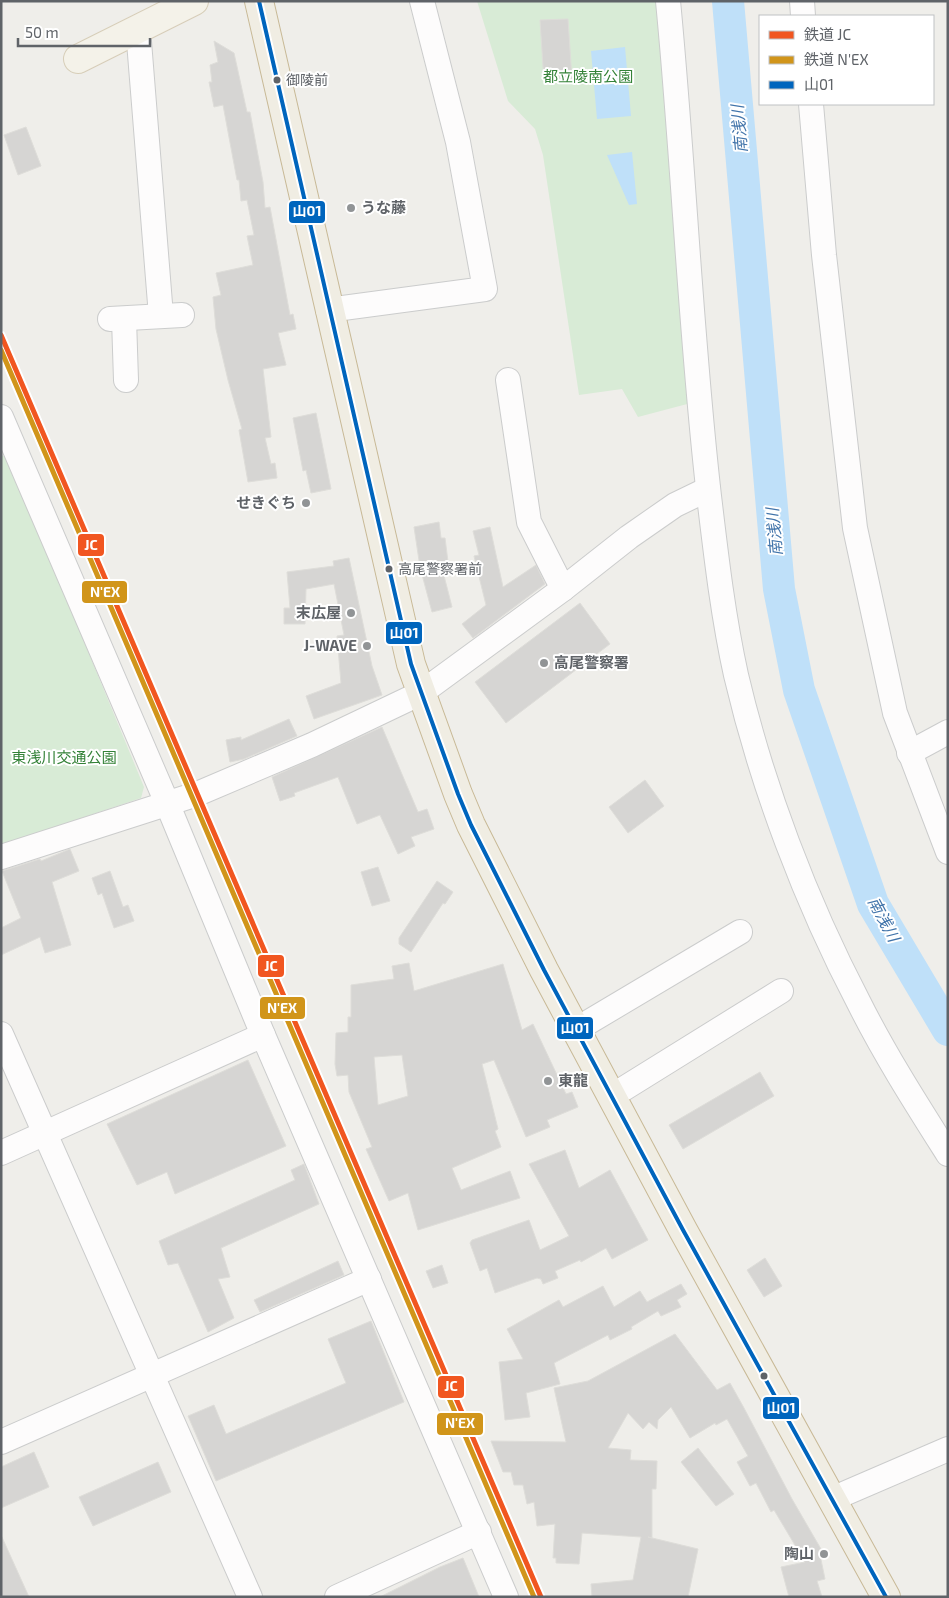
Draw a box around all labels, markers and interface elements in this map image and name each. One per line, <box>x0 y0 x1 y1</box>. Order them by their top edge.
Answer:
scale bar <box>18 15 150 47</box>
legend <box>759 15 934 105</box>
text: 50 m <box>25 23 59 41</box>
text: 鉄道 JC <box>804 25 851 43</box>
text: 鉄道 N'EX <box>804 50 869 68</box>
park label: 都立陵南公園 <box>543 67 633 85</box>
place label: 御陵前 <box>286 71 328 88</box>
marker: 御陵前 <box>272 75 282 85</box>
text: 山01 <box>804 75 834 93</box>
water label: 南浅川 <box>727 102 750 154</box>
place label: うな藤 <box>361 198 406 216</box>
line badge: 山01 <box>288 200 326 224</box>
text: 山01 <box>293 202 321 219</box>
marker: うな藤 <box>345 202 357 214</box>
place label: せきぐち <box>236 493 296 511</box>
marker: せきぐち <box>300 497 312 509</box>
water label: 南浅川 <box>762 505 785 557</box>
line badge: JC <box>77 533 105 557</box>
text: JC <box>84 536 98 553</box>
place label: 高尾警察署前 <box>398 560 482 577</box>
marker: 高尾警察署前 <box>384 564 394 574</box>
line badge: N'EX <box>81 580 128 604</box>
text: N'EX <box>90 583 120 600</box>
place label: 末広屋 <box>296 603 341 621</box>
marker: 末広屋 <box>345 607 357 619</box>
line badge: 山01 <box>385 621 423 645</box>
text: 山01 <box>390 624 418 641</box>
place label: J-WAVE <box>303 636 357 654</box>
marker: J-WAVE <box>361 640 373 652</box>
place label: 高尾警察署 <box>554 653 629 671</box>
marker: 高尾警察署 <box>538 657 550 669</box>
park label: 東浅川交通公園 <box>11 748 117 766</box>
water label: 南浅川 <box>865 893 905 946</box>
line badge: JC <box>257 954 285 978</box>
text: JC <box>264 957 278 974</box>
line badge: N'EX <box>259 996 306 1020</box>
text: N'EX <box>267 999 297 1016</box>
line badge: 山01 <box>556 1016 594 1040</box>
text: 山01 <box>561 1019 589 1036</box>
place label: 東龍 <box>558 1071 588 1089</box>
marker: 東龍 <box>542 1075 554 1087</box>
unlabelled marker <box>759 1371 769 1381</box>
line badge: JC <box>437 1375 465 1399</box>
text: JC <box>444 1377 458 1394</box>
line badge: 山01 <box>762 1396 800 1420</box>
text: 山01 <box>767 1399 795 1416</box>
line badge: N'EX <box>436 1412 484 1436</box>
text: N'EX <box>445 1414 475 1431</box>
place label: 陶山 <box>784 1544 814 1562</box>
marker: 陶山 <box>818 1548 830 1560</box>

